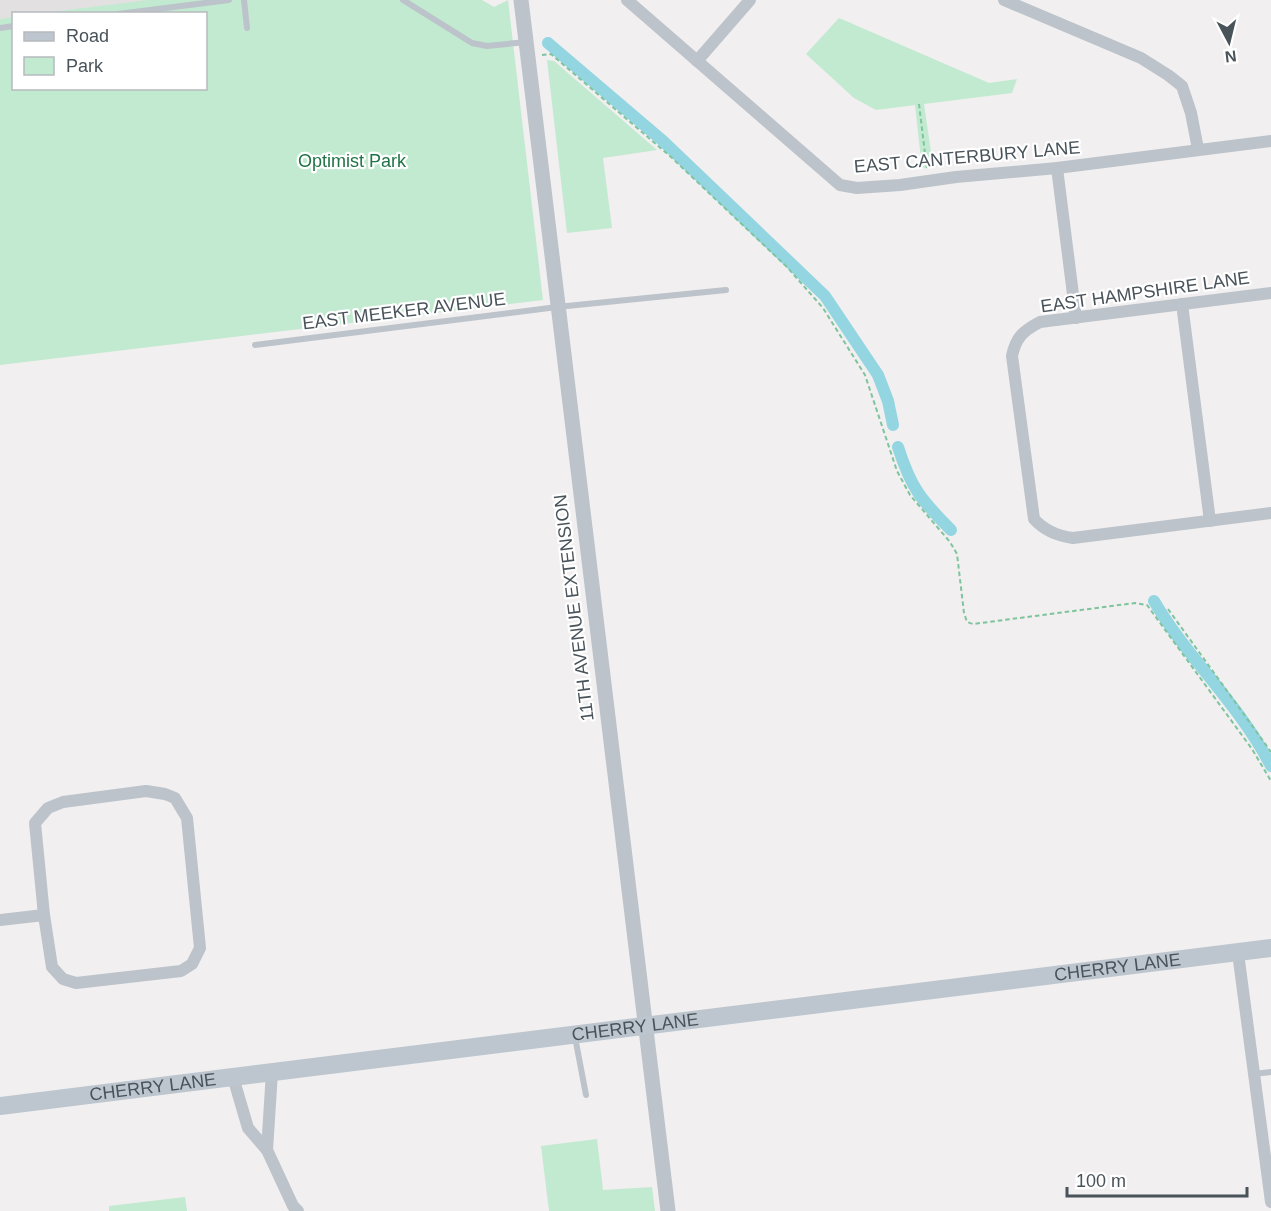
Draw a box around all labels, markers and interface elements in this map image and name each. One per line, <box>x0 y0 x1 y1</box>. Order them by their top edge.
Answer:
legend <box>12 12 207 90</box>
north arrow <box>1199 12 1259 72</box>
text: Road <box>66 26 109 46</box>
text: N <box>1224 47 1238 66</box>
text: Park <box>66 56 104 76</box>
street label: EAST CANTERBURY LANE <box>853 137 1081 177</box>
park label: Optimist Park <box>298 151 407 171</box>
street label: EAST HAMPSHIRE LANE <box>1039 267 1251 317</box>
street label: EAST MEEKER AVENUE <box>301 289 507 333</box>
street label: 11TH AVENUE EXTENSION <box>550 493 598 723</box>
street label: CHERRY LANE <box>1053 949 1182 985</box>
street label: CHERRY LANE <box>571 1009 700 1045</box>
street label: CHERRY LANE <box>88 1069 217 1105</box>
scale bar <box>1067 1160 1247 1198</box>
text: 100 m <box>1076 1171 1126 1191</box>

